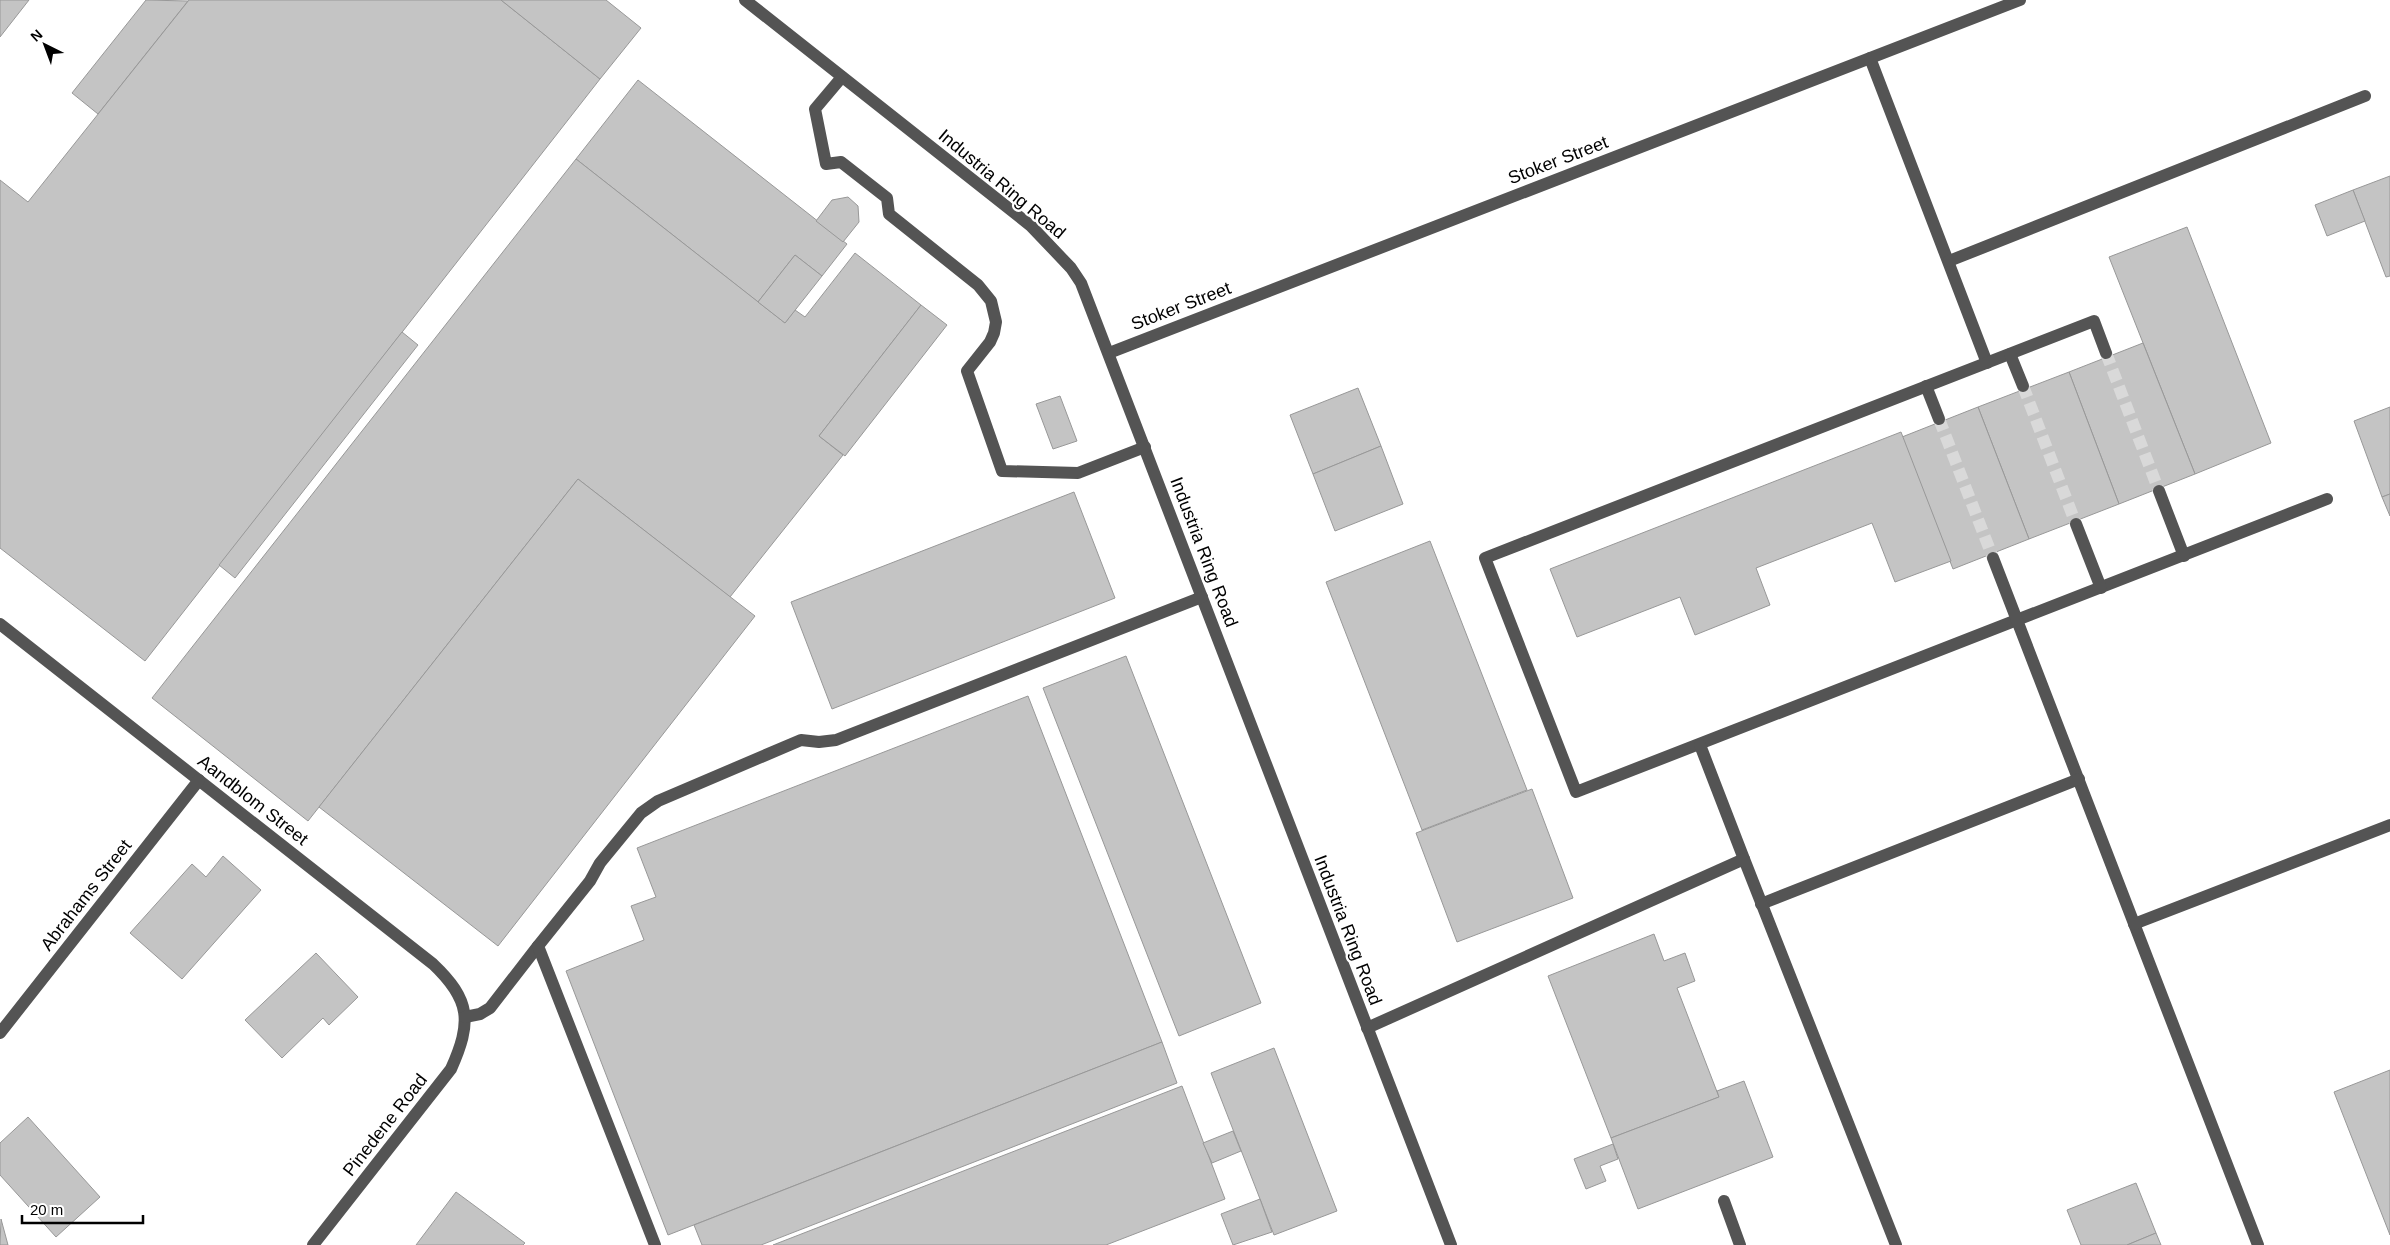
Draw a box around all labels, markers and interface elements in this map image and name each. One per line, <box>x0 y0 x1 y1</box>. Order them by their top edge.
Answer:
north arrow <box>20 20 70 70</box>
text: N <box>27 26 45 45</box>
street label: Industria Ring Road <box>935 125 1069 243</box>
street label: Stoker Street <box>1505 132 1611 188</box>
street label: Stoker Street <box>1128 278 1234 334</box>
street label: Industria Ring Road <box>1166 474 1242 630</box>
street label: Aandblom Street <box>194 751 312 849</box>
street label: Abrahams Street <box>37 836 135 954</box>
street label: Industria Ring Road <box>1310 852 1386 1008</box>
street label: Pinedene Road <box>339 1070 431 1180</box>
scale bar <box>22 1192 144 1224</box>
text: 20 m <box>30 1201 63 1218</box>

